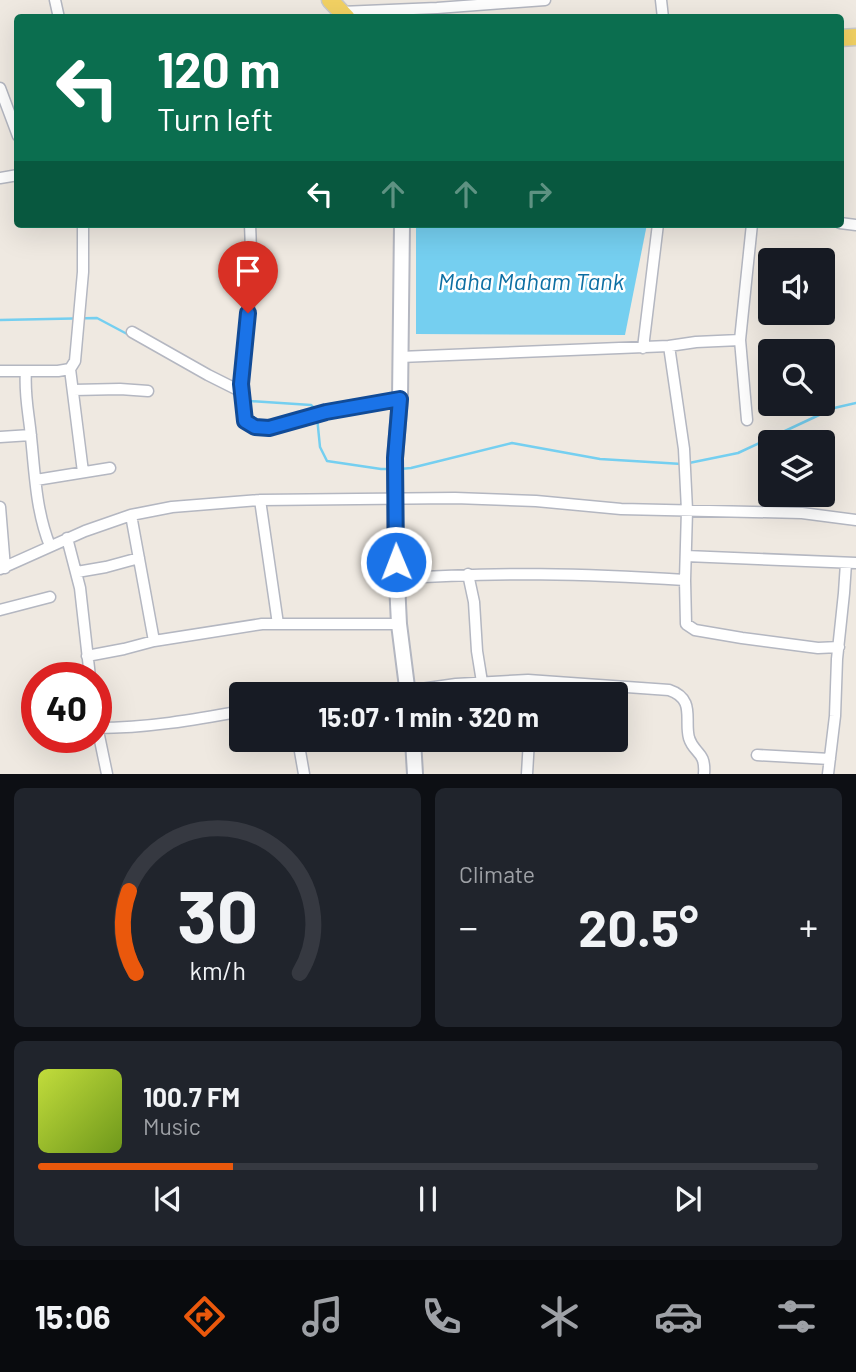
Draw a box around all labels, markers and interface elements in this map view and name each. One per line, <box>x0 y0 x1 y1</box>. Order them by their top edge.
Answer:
text: 120 m <box>157 39 280 98</box>
icon: left <box>42 42 133 133</box>
text: Turn left <box>157 99 274 137</box>
icon: left <box>301 175 339 213</box>
icon: ahead <box>374 175 412 213</box>
icon: ahead <box>447 175 485 213</box>
icon: right <box>520 175 558 213</box>
pin <box>218 241 278 313</box>
map controls <box>758 248 835 507</box>
button: sound <box>758 248 835 325</box>
icon: arrive <box>229 252 267 290</box>
water label: Maha Maham Tank <box>438 266 625 295</box>
button: search <box>758 339 835 416</box>
button: layers <box>758 430 835 507</box>
position arrow <box>359 525 433 599</box>
speed limit sign: 40 <box>21 662 112 753</box>
text: 15:07 · 1 min · 320 m <box>318 701 539 732</box>
text: Climate <box>459 860 535 888</box>
text: 30 <box>177 871 258 959</box>
text: 20.5° <box>578 895 699 957</box>
text: − <box>459 903 478 949</box>
text: + <box>799 903 818 949</box>
text: km/h <box>189 955 246 985</box>
text: 100.7 FM <box>143 1081 240 1112</box>
text: Music <box>143 1112 201 1140</box>
icon: previous <box>149 1180 187 1218</box>
icon: pause <box>409 1180 447 1218</box>
icon: next <box>669 1180 707 1218</box>
icon: directions <box>180 1292 229 1341</box>
icon: music <box>298 1292 347 1341</box>
icon: phone <box>417 1292 466 1341</box>
icon: climate <box>535 1292 584 1341</box>
icon: car <box>654 1292 703 1341</box>
icon: filters <box>772 1292 821 1341</box>
text: 15:06 <box>35 1297 110 1335</box>

